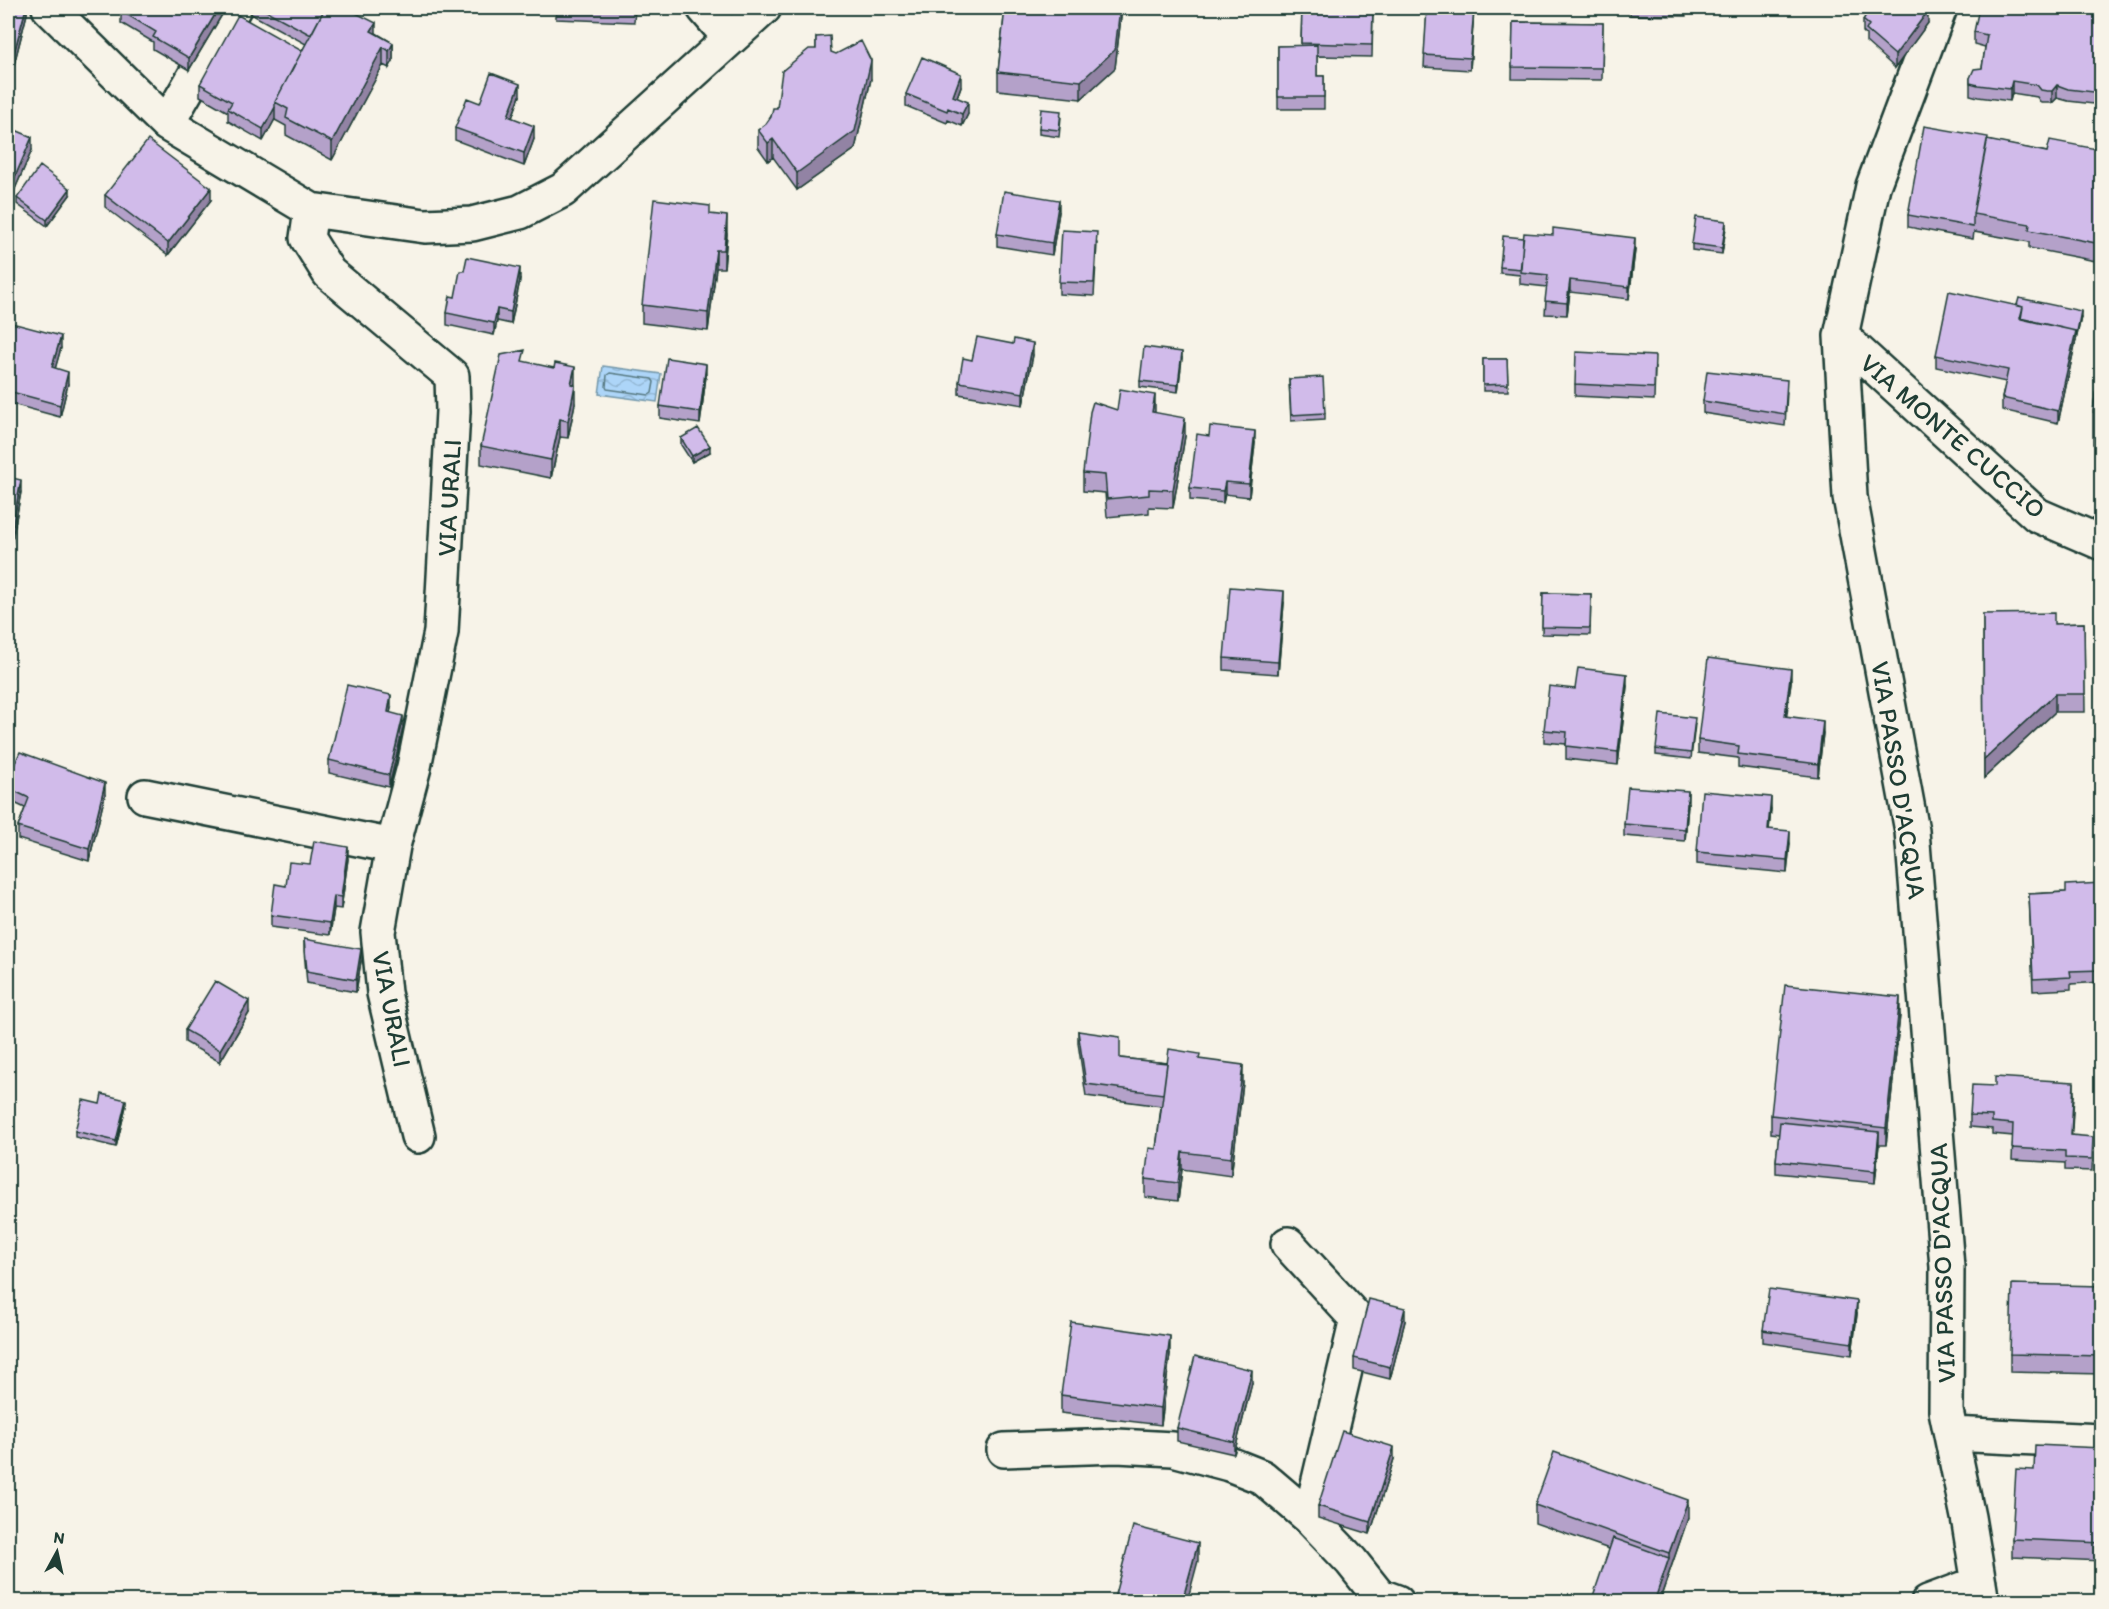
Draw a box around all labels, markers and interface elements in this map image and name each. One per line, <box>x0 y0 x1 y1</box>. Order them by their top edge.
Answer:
street label: VIA MONTE CUCCIO <box>1854 347 2052 525</box>
street label: VIA URALI <box>430 439 468 557</box>
street label: VIA PASSO D'ACQUA <box>1864 659 1934 902</box>
street label: VIA URALI <box>365 948 419 1070</box>
street label: VIA PASSO D'ACQUA <box>1922 1142 1962 1384</box>
north arrow <box>27 1522 87 1582</box>
text: N <box>52 1527 66 1548</box>

